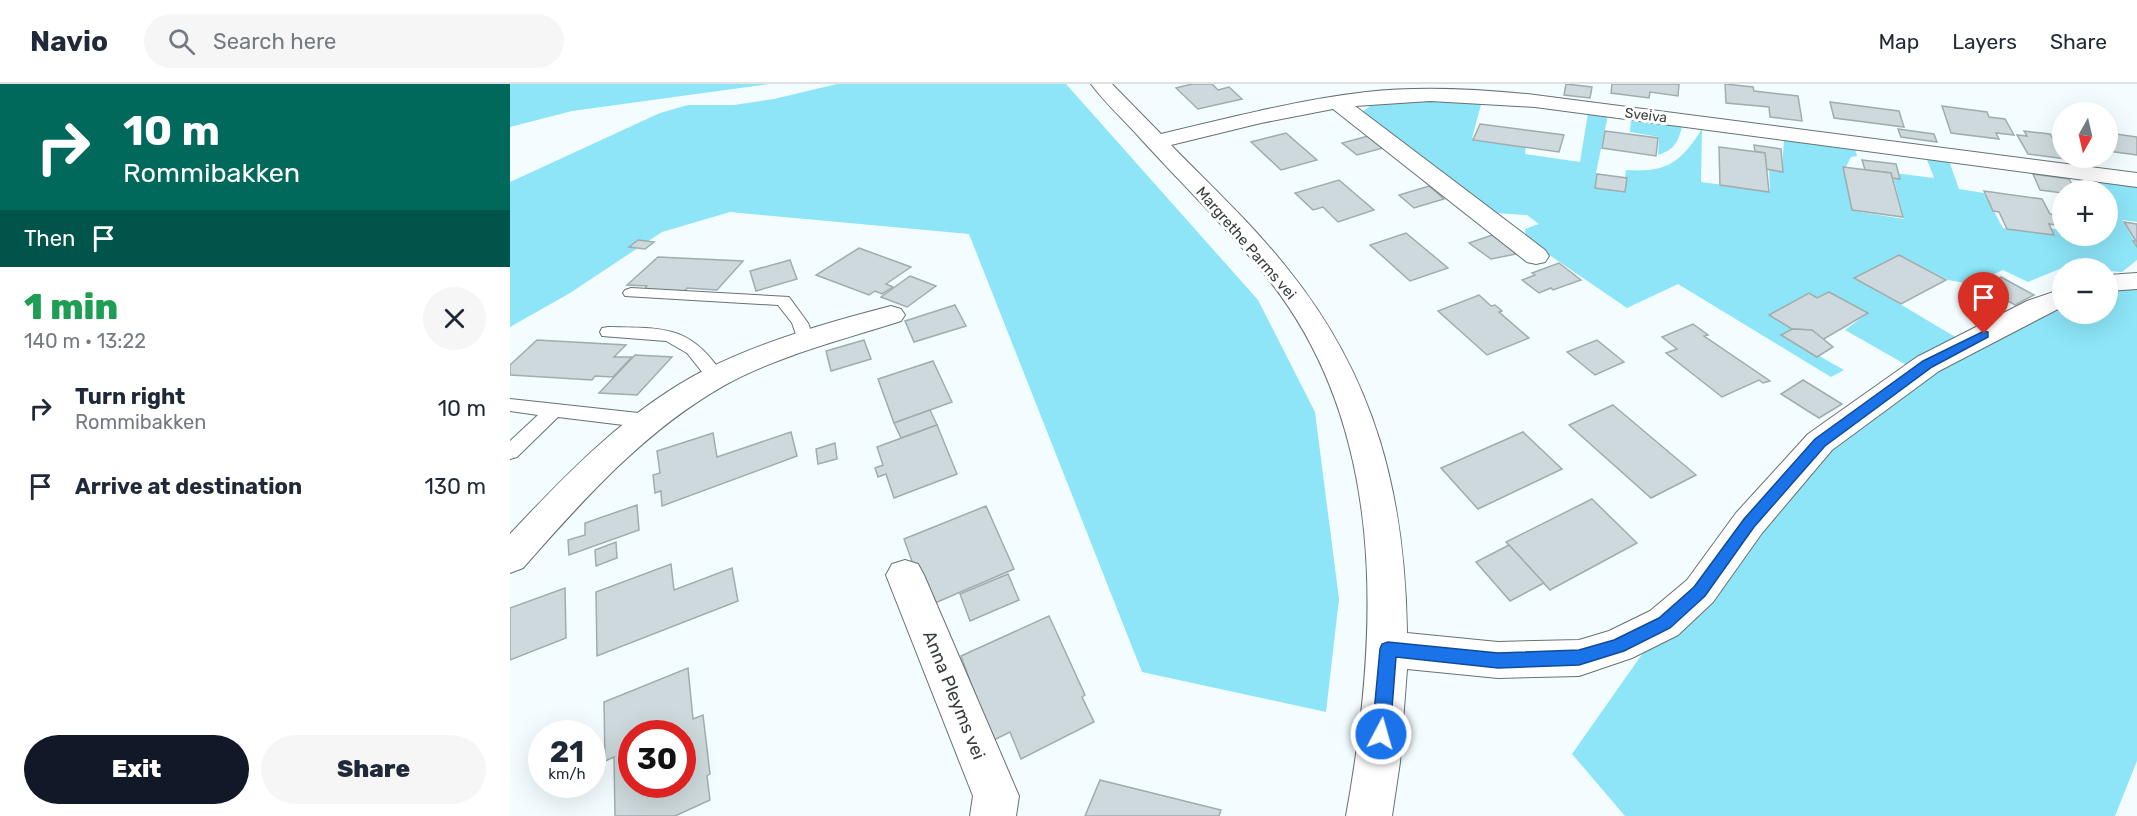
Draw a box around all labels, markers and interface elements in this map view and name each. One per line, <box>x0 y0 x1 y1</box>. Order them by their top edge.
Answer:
search box <box>144 14 564 68</box>
text: Navio <box>30 25 108 58</box>
icon: search <box>165 25 198 58</box>
text: Search here <box>213 28 336 55</box>
text: Map <box>1878 29 1919 54</box>
text: Layers <box>1952 29 2017 54</box>
text: Share <box>2050 29 2107 54</box>
north arrow <box>2052 102 2118 168</box>
map controls <box>2052 102 2118 324</box>
street label: Sveiva <box>1624 104 1668 127</box>
text: 10 m <box>123 106 220 156</box>
icon: right <box>24 108 102 186</box>
text: Rommibakken <box>123 157 300 189</box>
button: + <box>2052 180 2118 246</box>
street label: Margrethe Parms vei <box>1192 183 1300 303</box>
icon: arrive <box>87 222 120 255</box>
text: Then <box>24 225 75 252</box>
button: − <box>2052 258 2118 324</box>
pin <box>1958 272 2009 334</box>
icon: arrive <box>1967 281 2000 314</box>
text: 1 min <box>24 285 118 328</box>
button: close <box>423 287 486 350</box>
text: 140 m · 13:22 <box>24 329 146 353</box>
text: Turn right <box>75 383 185 410</box>
icon: right <box>24 392 57 425</box>
text: 10 m <box>438 395 486 422</box>
text: Rommibakken <box>75 410 206 434</box>
icon: arrive <box>24 470 57 503</box>
text: Arrive at destination <box>75 473 302 500</box>
text: 130 m <box>424 473 486 500</box>
street label: Anna Pleyms vei <box>918 627 990 763</box>
position arrow <box>1349 702 1413 766</box>
speed limit sign: 30 <box>618 720 696 798</box>
text: 21 <box>550 734 584 770</box>
button: Exit <box>24 735 249 804</box>
button: Share <box>261 735 486 804</box>
text: km/h <box>548 765 586 783</box>

